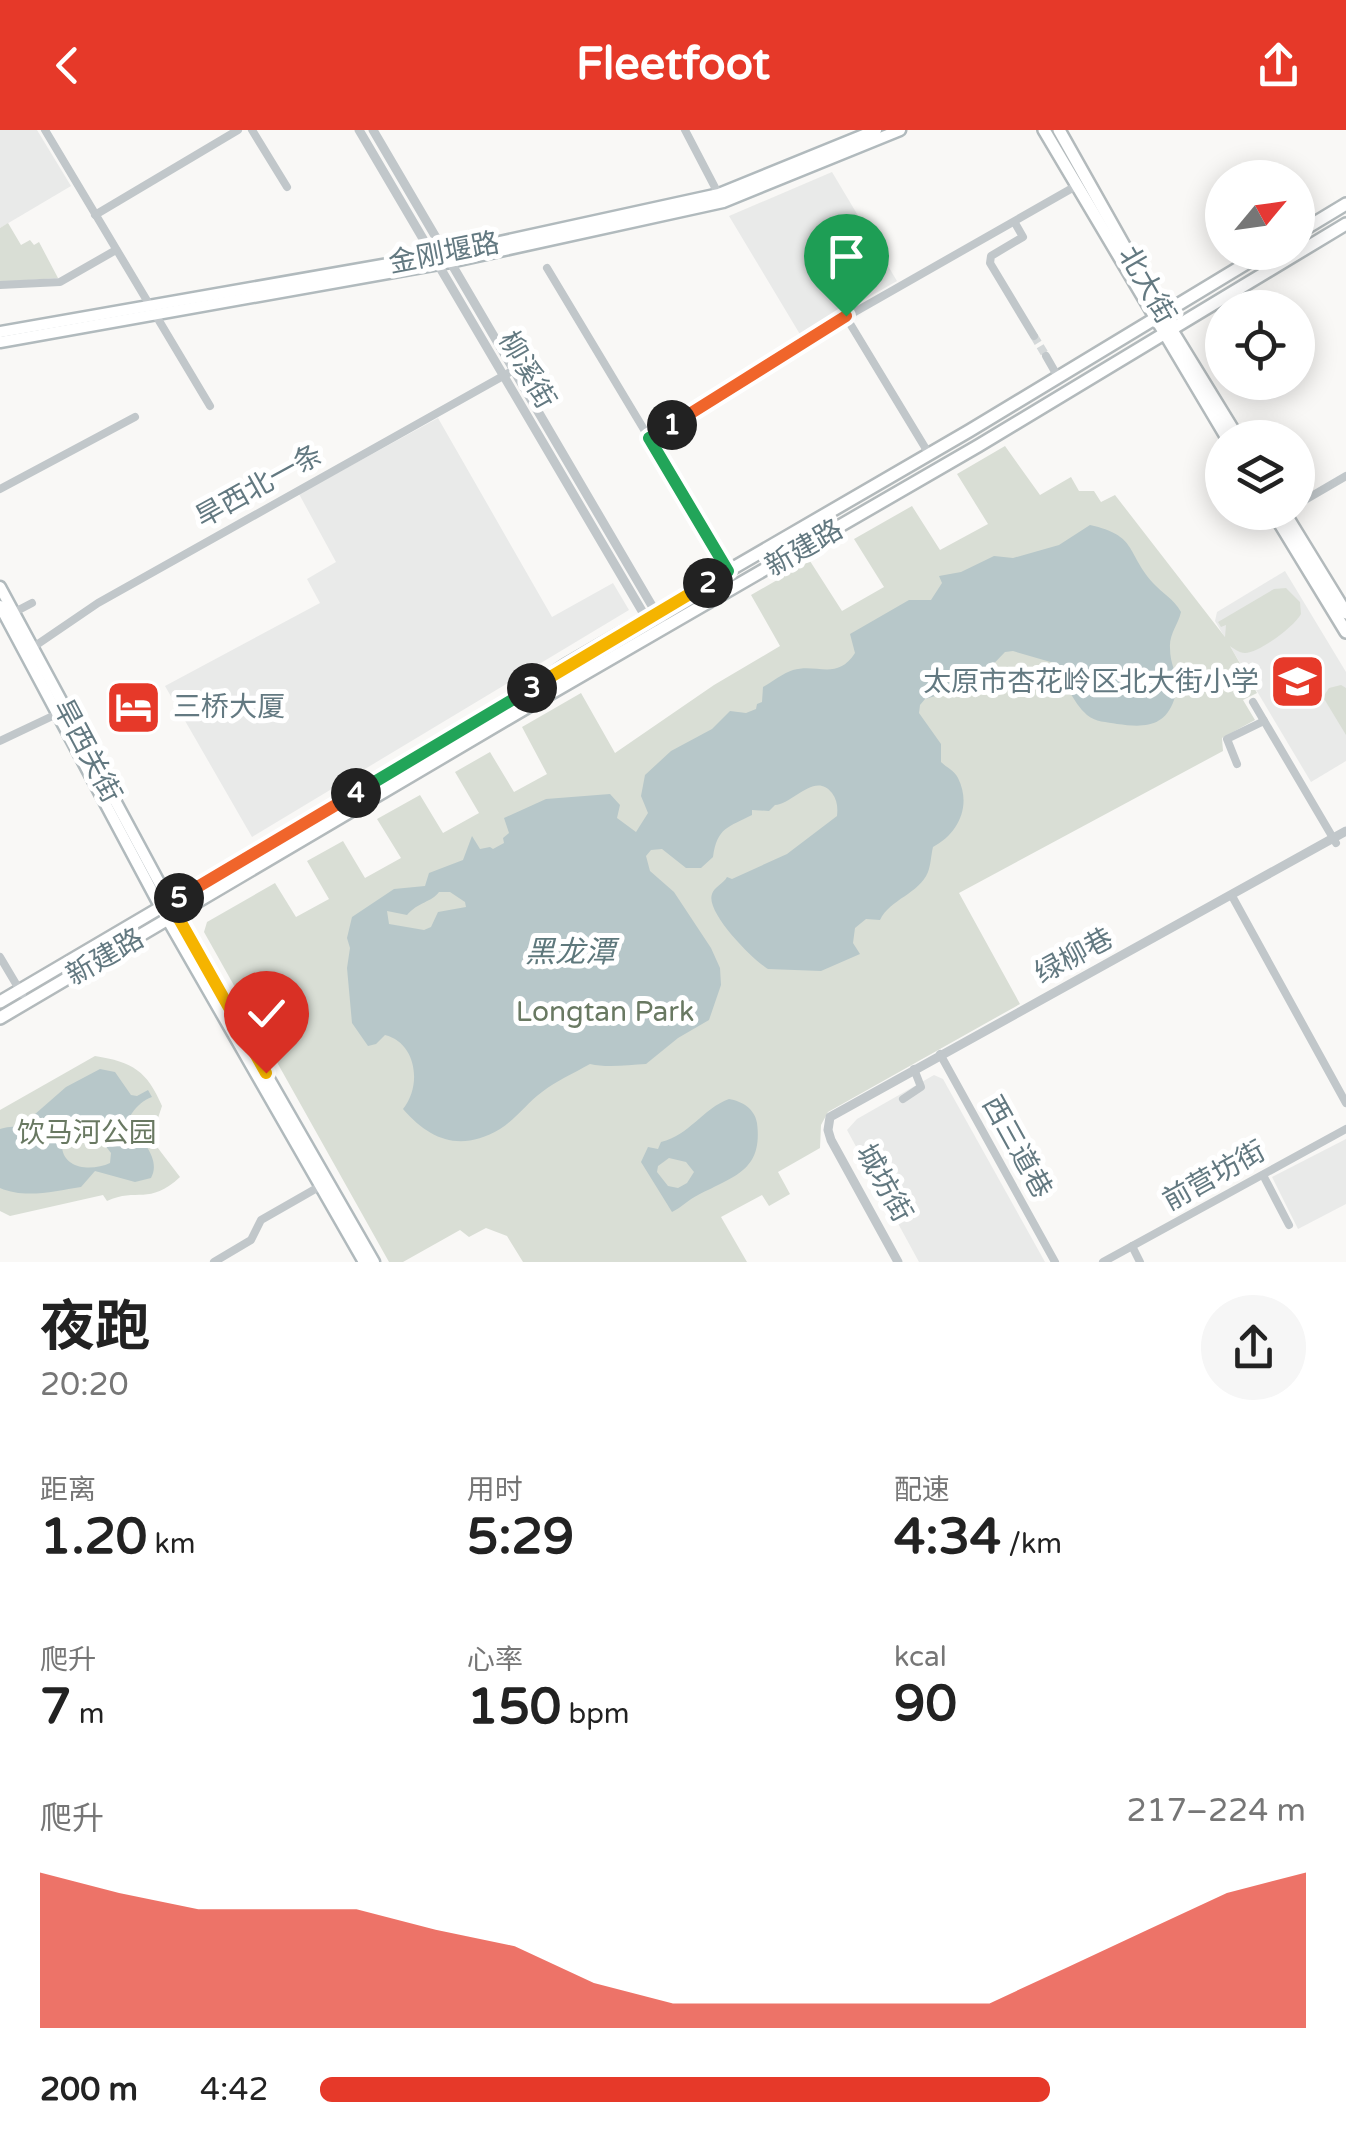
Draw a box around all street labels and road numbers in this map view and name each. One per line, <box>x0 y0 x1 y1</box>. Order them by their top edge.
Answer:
street label: 金刚堰路 <box>386 226 502 280</box>
street label: 北大街 <box>1111 240 1183 330</box>
street label: 柳溪街 <box>491 325 563 415</box>
street label: 旱西北一条 <box>190 437 328 535</box>
street label: 新建路 <box>759 512 849 584</box>
street label: 旱西关街 <box>46 694 128 808</box>
street label: 新建路 <box>60 921 150 993</box>
street label: 绿柳巷 <box>1029 921 1119 991</box>
street label: 西三道巷 <box>975 1090 1059 1204</box>
street label: 前营坊街 <box>1157 1134 1271 1218</box>
street label: 城坊街 <box>849 1138 919 1228</box>

